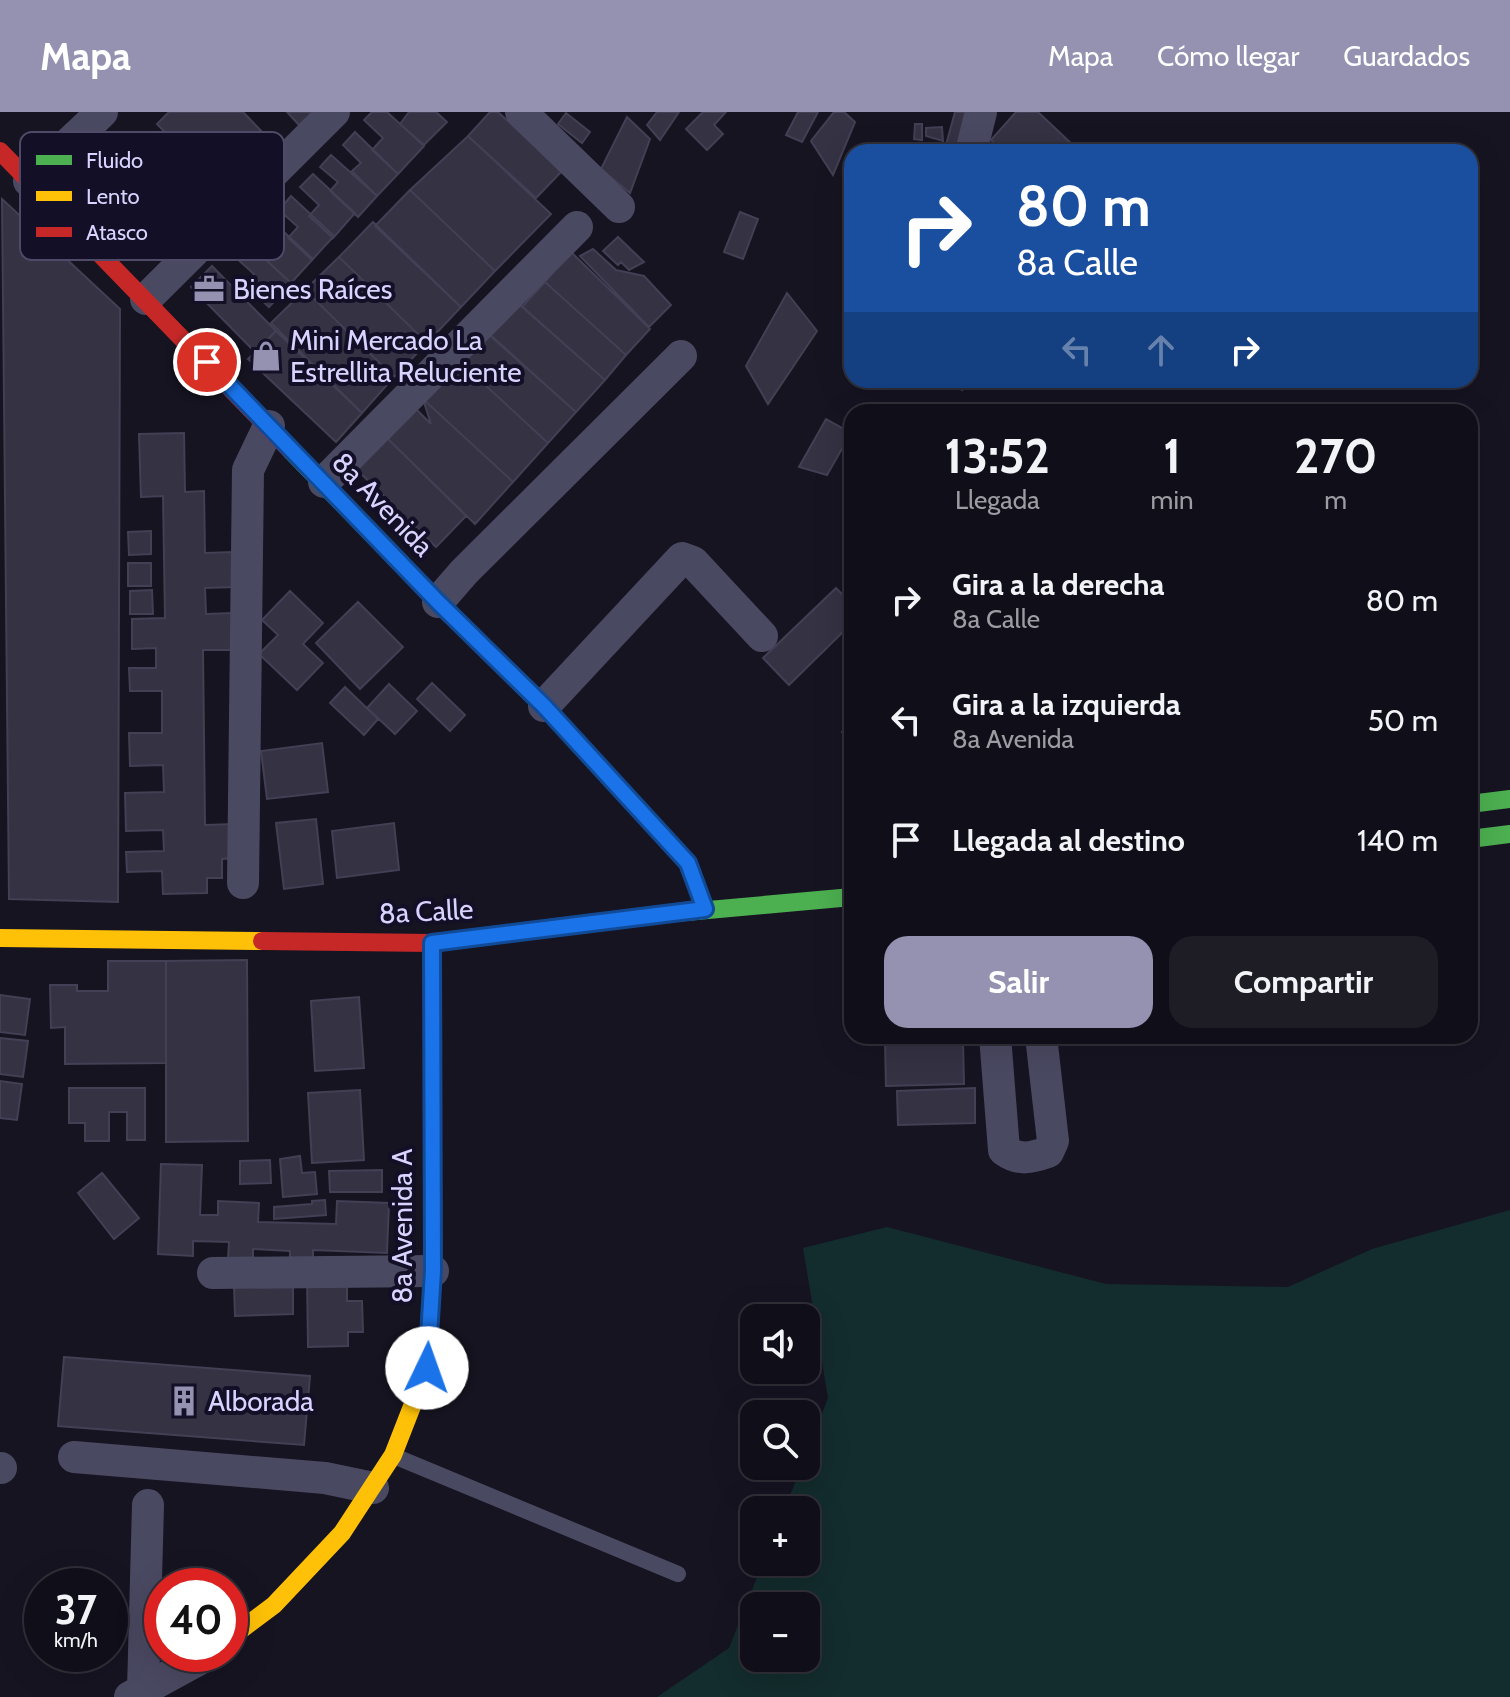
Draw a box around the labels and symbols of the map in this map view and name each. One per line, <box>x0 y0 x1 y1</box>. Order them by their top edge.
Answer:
legend <box>20 132 284 260</box>
text: Fluido <box>86 147 143 174</box>
text: Lento <box>86 183 140 210</box>
text: Atasco <box>86 219 148 246</box>
office icon: Bienes Raíces <box>192 272 226 306</box>
place label: Bienes Raíces <box>233 272 392 306</box>
place label: Mini Mercado La Estrellita Reluciente <box>290 323 522 389</box>
pin <box>173 328 241 396</box>
shop icon: Mini Mercado La Estrellita Reluciente <box>249 339 283 373</box>
street label: 8a Avenida <box>325 445 441 563</box>
street label: 8a Calle <box>378 892 474 930</box>
street label: 8a Avenida A <box>385 1148 419 1303</box>
position arrow <box>385 1326 469 1410</box>
building icon: Alborada <box>167 1384 201 1418</box>
place label: Alborada <box>208 1384 314 1418</box>
speed limit sign: 40 <box>144 1568 248 1672</box>

